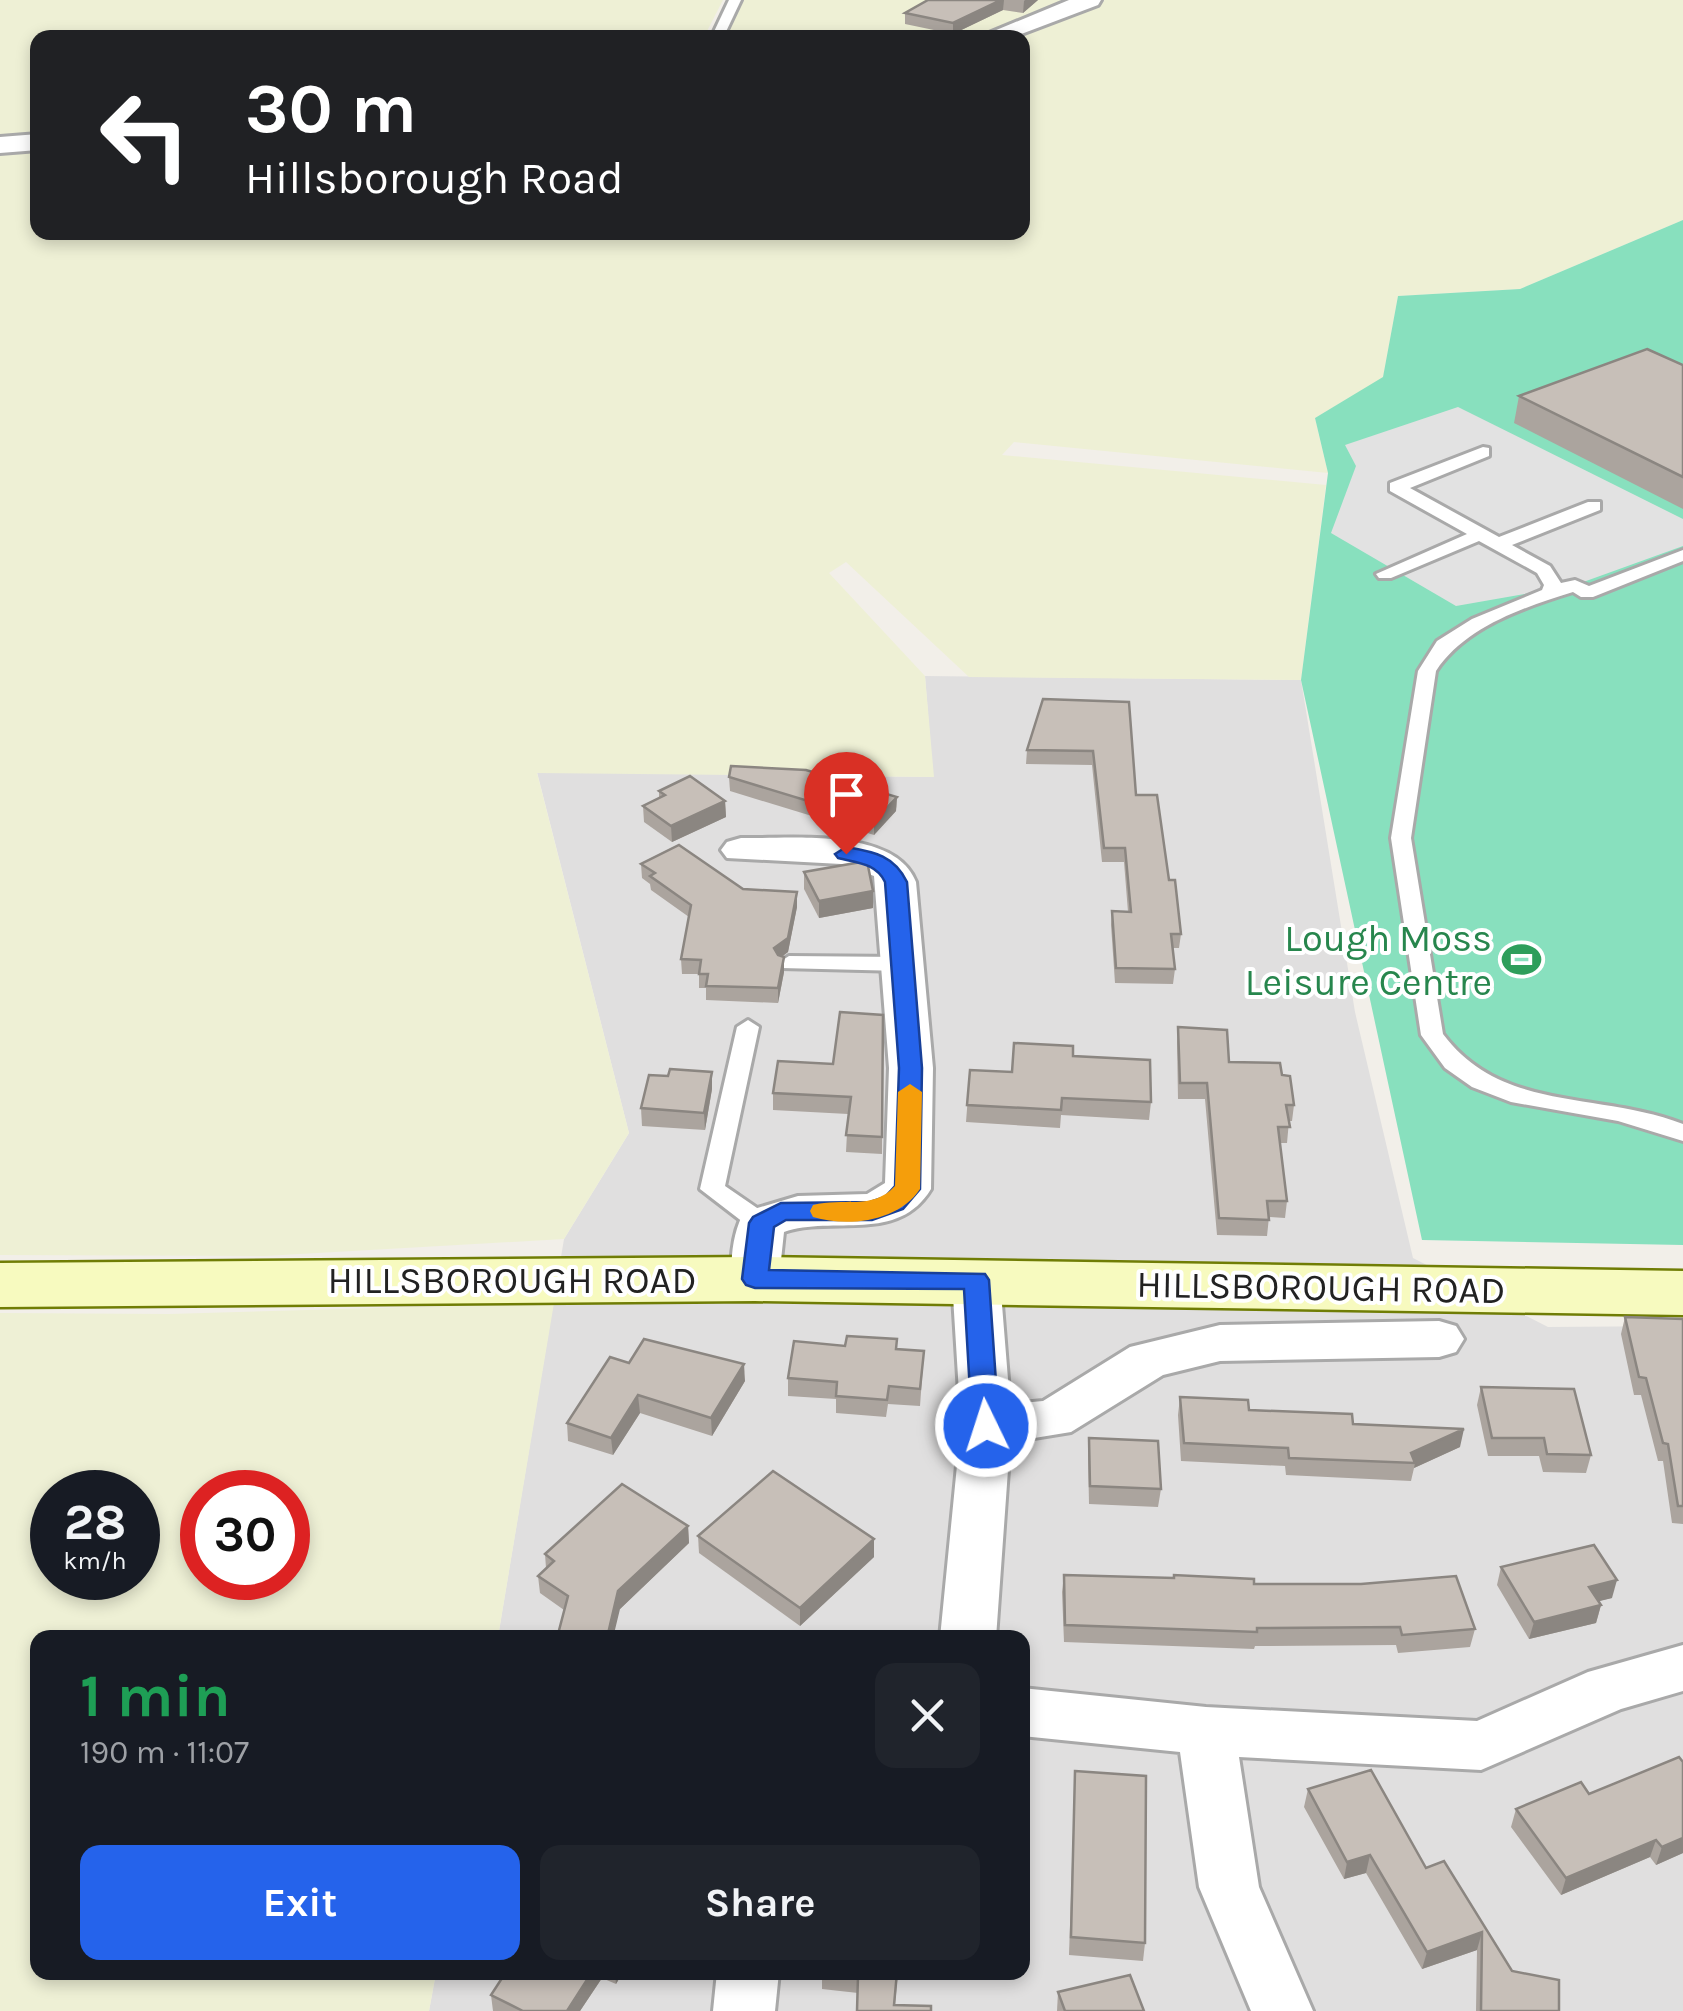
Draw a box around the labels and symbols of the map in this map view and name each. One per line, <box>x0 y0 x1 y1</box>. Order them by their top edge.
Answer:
pin <box>804 752 889 855</box>
place label: Lough Moss Leisure Centre <box>1245 916 1492 1005</box>
sports icon: Lough Moss Leisure Centre <box>1501 939 1543 981</box>
street label: HILLSBOROUGH ROAD <box>328 1258 696 1303</box>
street label: HILLSBOROUGH ROAD <box>1136 1262 1506 1313</box>
position arrow <box>934 1374 1038 1478</box>
speed limit sign: 30 <box>180 1470 310 1600</box>

